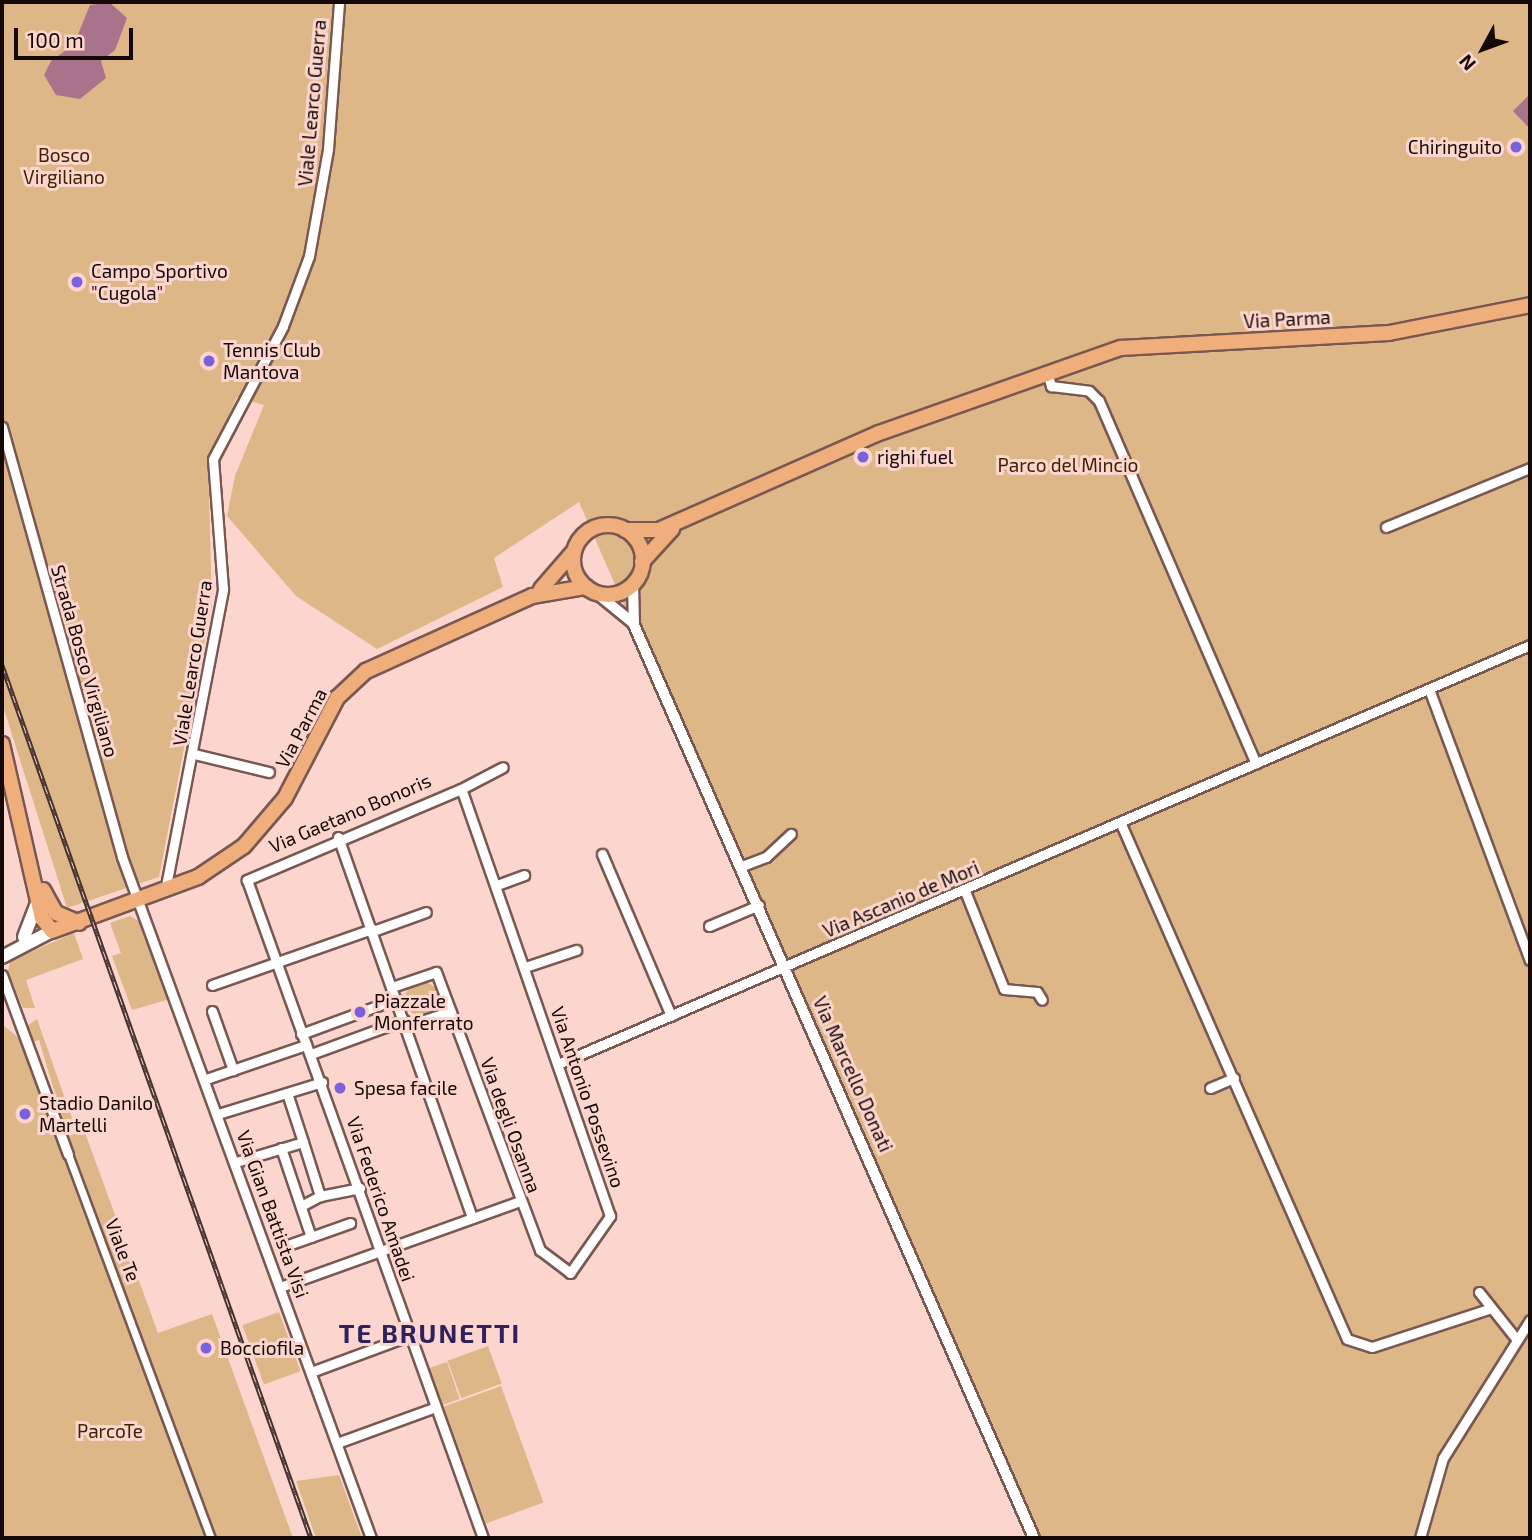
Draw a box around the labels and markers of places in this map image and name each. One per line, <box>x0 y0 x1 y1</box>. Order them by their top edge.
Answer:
place label: Chiringuito <box>1408 136 1502 158</box>
marker: Chiringuito <box>1508 139 1524 155</box>
place label: Campo Sportivo "Cugola" <box>91 260 228 304</box>
marker: Campo Sportivo "Cugola" <box>69 274 85 290</box>
place label: Tennis Club Mantova <box>223 339 321 383</box>
marker: Tennis Club Mantova <box>201 353 217 369</box>
place label: righi fuel <box>877 446 954 468</box>
marker: righi fuel <box>855 449 871 465</box>
place label: Piazzale Monferrato <box>374 990 473 1034</box>
marker: Piazzale Monferrato <box>352 1004 368 1020</box>
place label: Spesa facile <box>354 1077 458 1099</box>
marker: Spesa facile <box>332 1080 348 1096</box>
place label: Stadio Danilo Martelli <box>39 1092 153 1136</box>
marker: Stadio Danilo Martelli <box>17 1106 33 1122</box>
place label: Bocciofila <box>220 1337 304 1359</box>
marker: Bocciofila <box>198 1340 214 1356</box>

